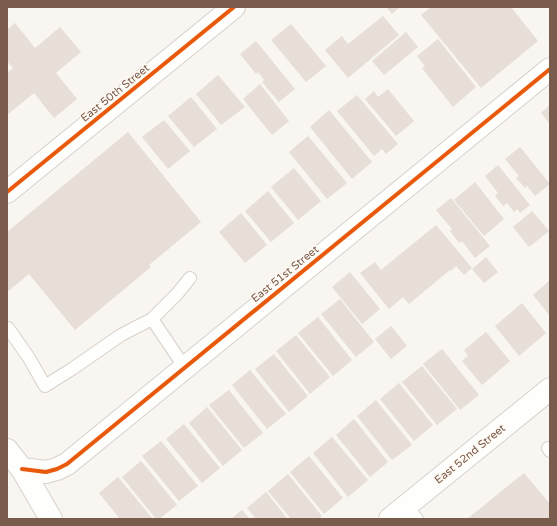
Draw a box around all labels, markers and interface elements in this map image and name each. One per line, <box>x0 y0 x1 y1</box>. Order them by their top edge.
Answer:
street label: East 50th Street <box>78 61 152 125</box>
street label: East 51st Street <box>249 243 321 305</box>
street label: East 52nd Street <box>432 422 508 486</box>

